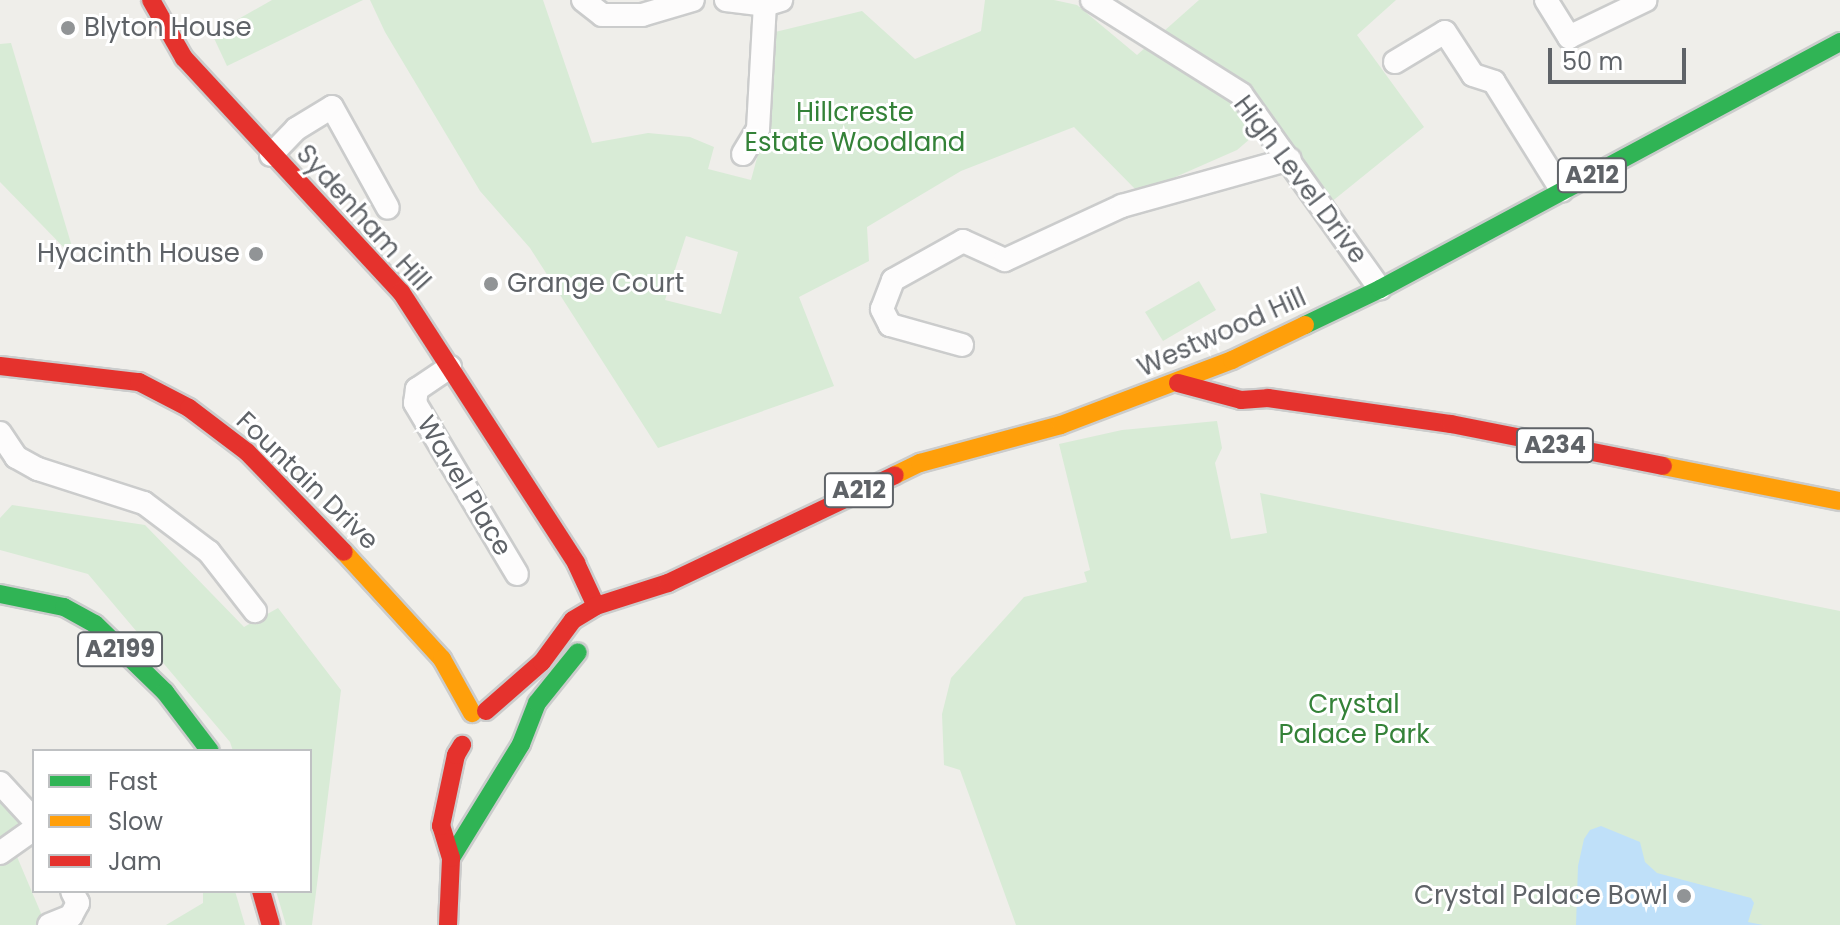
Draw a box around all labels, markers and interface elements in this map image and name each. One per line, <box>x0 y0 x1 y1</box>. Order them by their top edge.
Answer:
place label: Blyton House <box>84 12 252 44</box>
marker: Blyton House <box>59 19 77 37</box>
scale bar <box>1552 32 1690 82</box>
text: 50 m <box>1562 45 1623 78</box>
street label: High Level Drive <box>1227 90 1373 270</box>
park label: Hillcreste Estate Woodland <box>745 97 965 158</box>
street label: Sydenham Hill <box>289 139 437 297</box>
road number: A212 <box>1556 155 1628 195</box>
place label: Hyacinth House <box>37 238 240 270</box>
marker: Hyacinth House <box>247 245 265 263</box>
place label: Grange Court <box>507 268 684 300</box>
marker: Grange Court <box>482 275 500 293</box>
street label: Westwood Hill <box>1133 282 1311 384</box>
street label: Fountain Drive <box>230 405 384 557</box>
street label: Wavel Place <box>410 410 518 562</box>
road number: A234 <box>1515 425 1595 465</box>
road number: A212 <box>823 470 895 510</box>
road number: A2199 <box>76 629 164 669</box>
park label: Crystal Palace Park <box>1278 689 1430 750</box>
legend <box>32 749 312 893</box>
text: Fast <box>108 765 158 798</box>
text: Slow <box>108 805 163 838</box>
text: Jam <box>108 845 162 878</box>
place label: Crystal Palace Bowl <box>1414 880 1668 912</box>
marker: Crystal Palace Bowl <box>1675 887 1693 905</box>

